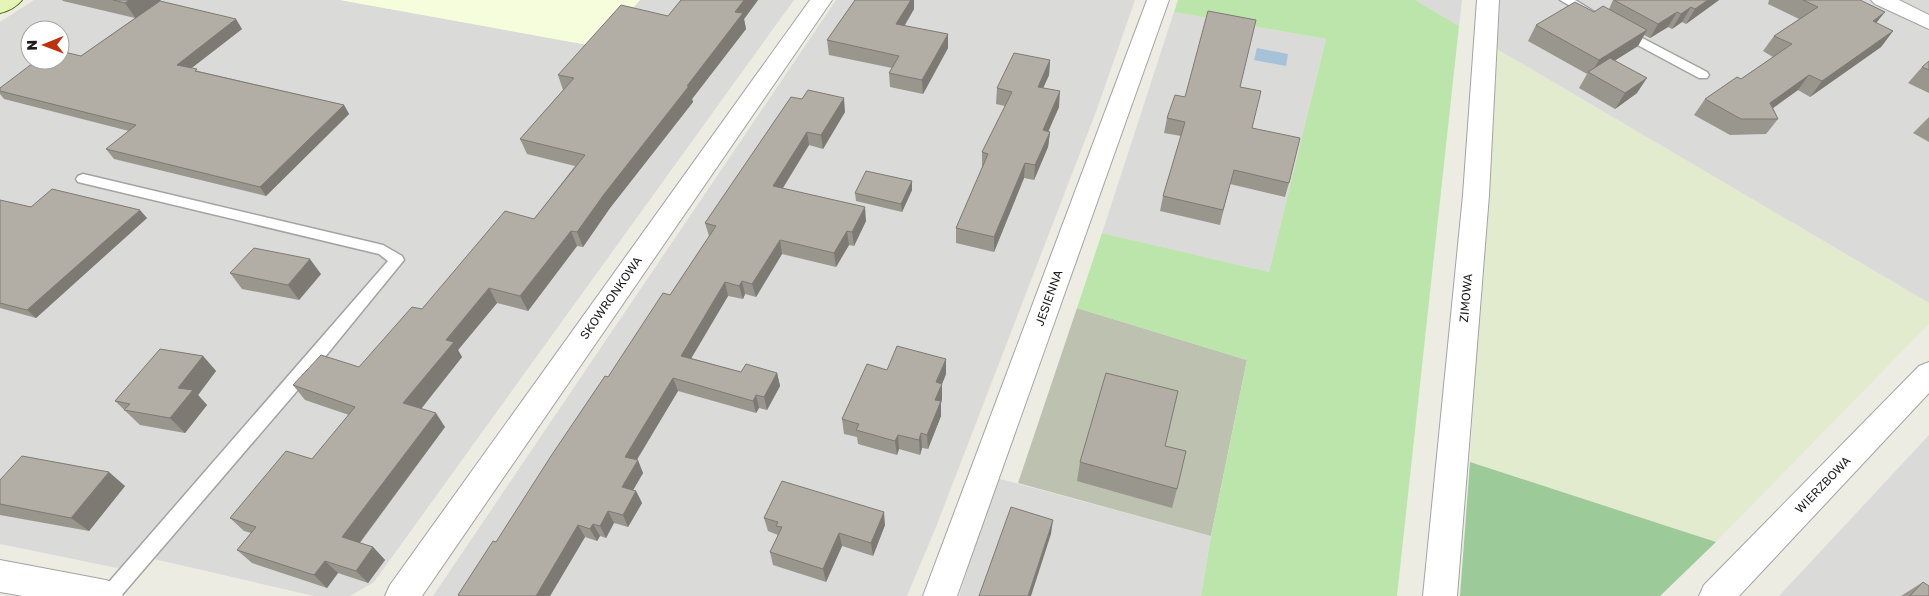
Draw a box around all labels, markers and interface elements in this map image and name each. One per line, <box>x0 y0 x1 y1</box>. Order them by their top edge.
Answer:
north arrow <box>20 20 70 70</box>
text: N <box>23 40 40 51</box>
street label: SKOWRONKOWA <box>576 253 645 342</box>
street label: JESIENNA <box>1031 268 1066 328</box>
street label: ZIMOWA <box>1456 273 1475 323</box>
street label: WIERZBOWA <box>1792 453 1854 516</box>

